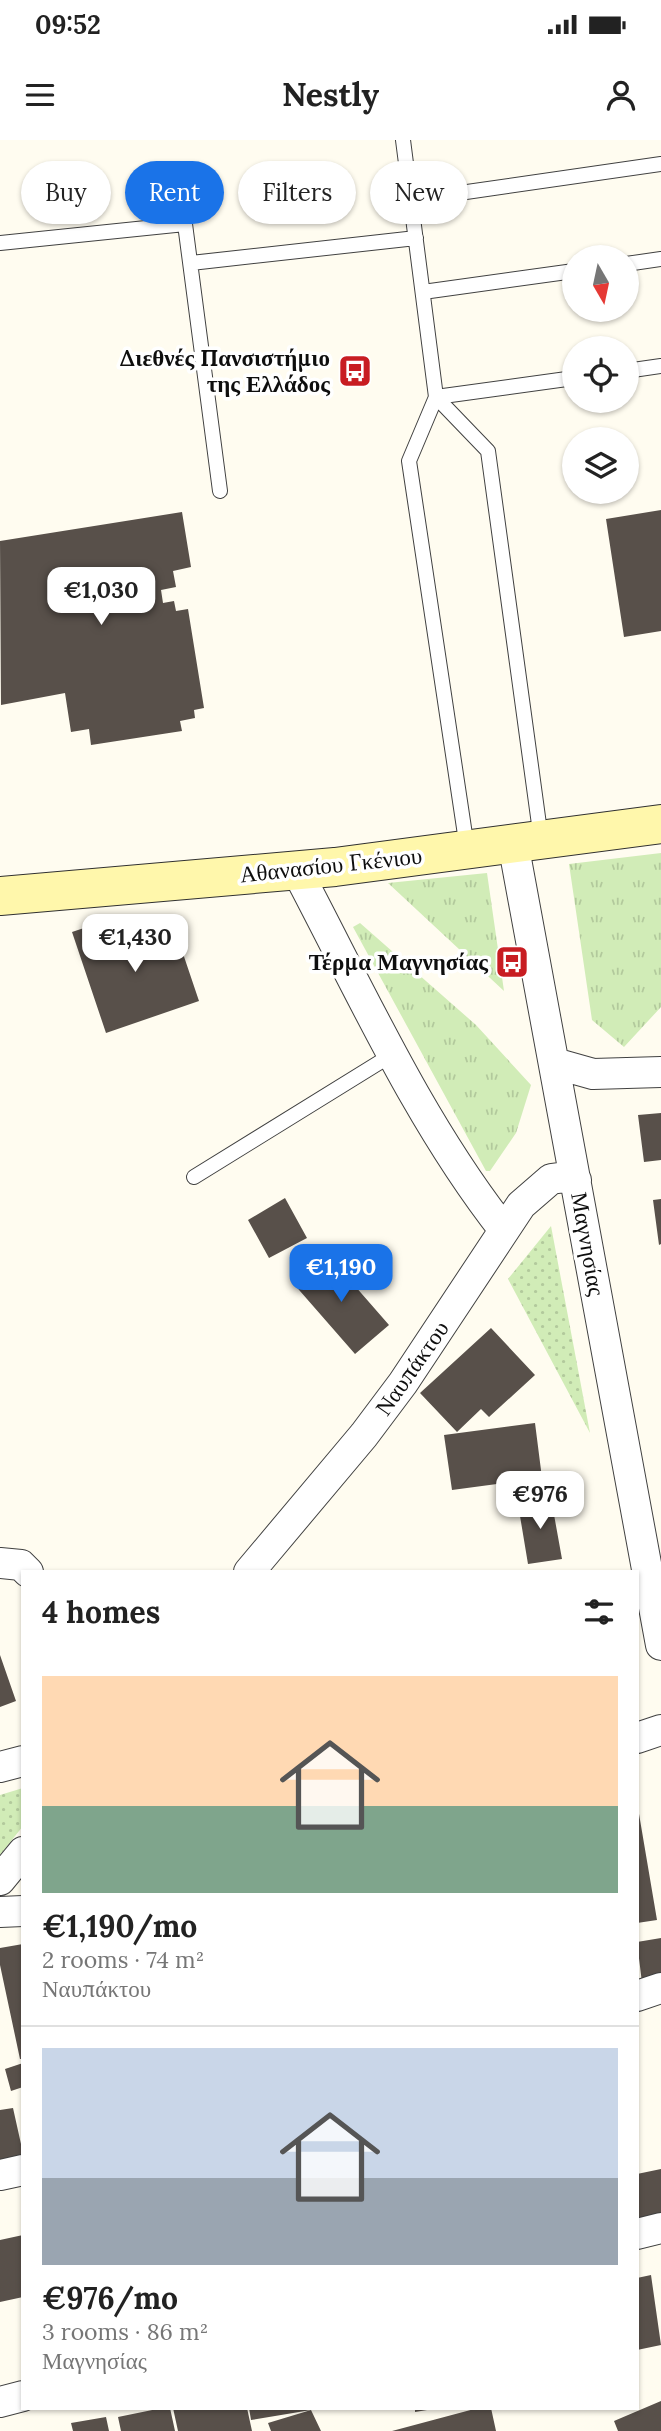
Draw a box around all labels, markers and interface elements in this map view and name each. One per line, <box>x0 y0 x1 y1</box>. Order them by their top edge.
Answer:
text: 09:52 <box>35 8 101 41</box>
text: Nestly <box>282 74 379 115</box>
icon: menu <box>21 76 59 114</box>
icon: person <box>602 76 640 114</box>
chip: Buy <box>21 161 111 224</box>
chip: Rent <box>125 161 224 224</box>
chip: Filters <box>238 161 356 224</box>
chip: New <box>370 161 468 224</box>
north arrow <box>562 245 639 322</box>
map controls <box>562 245 639 504</box>
button: locate <box>562 336 639 413</box>
place label: Διεθνές Πανσιστήμιο της Ελλάδος <box>119 343 330 398</box>
bus stop icon: Διεθνές Πανσιστήμιο της Ελλάδος <box>336 352 374 390</box>
button: layers <box>562 427 639 504</box>
pin: €1,030 <box>44 568 158 627</box>
text: €1,030 <box>63 575 139 604</box>
street label: Αθανασίου Γκένιου <box>238 841 423 888</box>
pin: €1,430 <box>78 914 192 974</box>
text: €1,430 <box>98 922 172 951</box>
bus stop icon: Τέρμα Μαγνησίας <box>493 943 531 981</box>
place label: Τέρμα Μαγνησίας <box>309 947 488 976</box>
street label: Μαγνησίας <box>565 1190 612 1298</box>
pin: €1,190 <box>284 1244 398 1304</box>
text: €1,190 <box>306 1252 376 1281</box>
street label: Ναυπάκτου <box>368 1315 455 1421</box>
pin: €976 <box>499 1472 581 1531</box>
text: €976 <box>512 1479 568 1508</box>
text: 4 homes <box>42 1593 160 1631</box>
icon: filters <box>580 1593 618 1631</box>
icon: home <box>267 1722 393 1848</box>
text: €1,190/mo <box>42 1907 197 1945</box>
text: 2 rooms · 74 m² <box>42 1945 204 1974</box>
text: Ναυπάκτου <box>42 1974 151 2003</box>
icon: home <box>267 2094 393 2220</box>
text: €976/mo <box>42 2279 178 2317</box>
text: 3 rooms · 86 m² <box>42 2317 208 2346</box>
text: Μαγνησίας <box>42 2346 147 2375</box>

